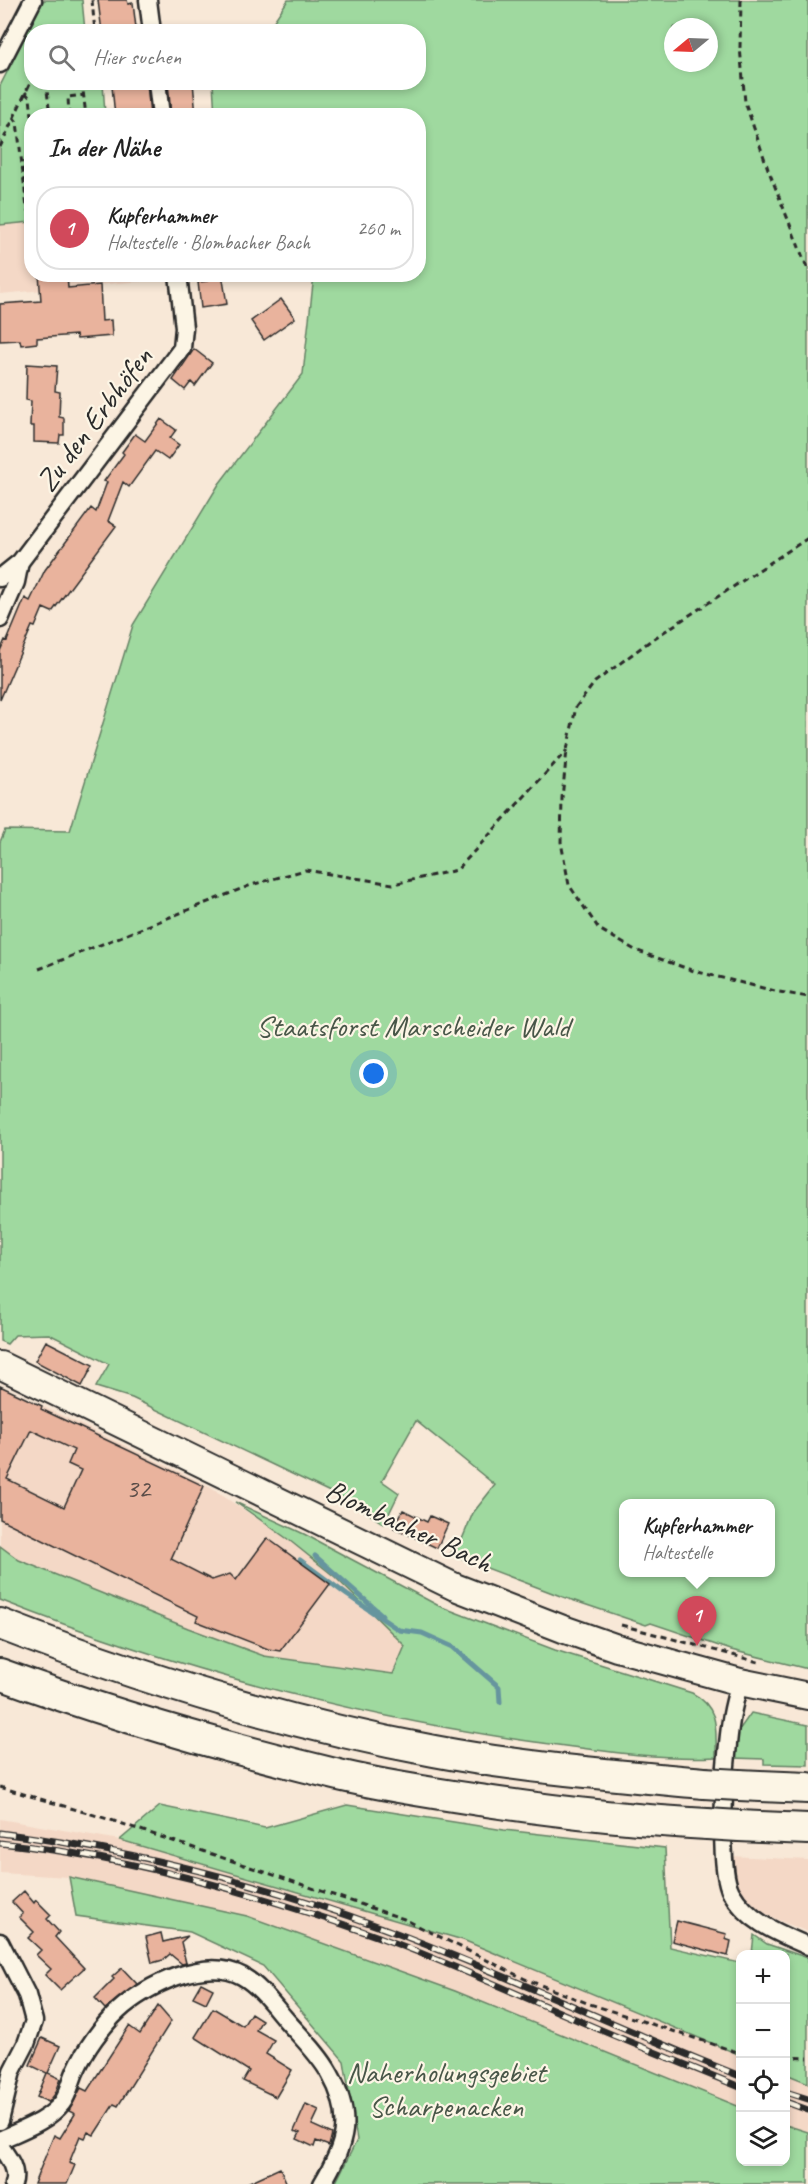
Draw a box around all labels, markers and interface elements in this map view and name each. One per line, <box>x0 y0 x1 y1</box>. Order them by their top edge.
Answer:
north arrow <box>664 18 718 72</box>
search box <box>24 24 426 90</box>
icon: search <box>45 41 78 74</box>
text: Hier suchen <box>93 43 181 71</box>
text: In der Nähe <box>48 131 160 164</box>
text: Kupferhammer <box>107 202 216 230</box>
text: 1 <box>65 216 74 241</box>
text: 260 m <box>357 216 400 241</box>
text: Haltestelle · Blombacher Bach <box>107 230 310 255</box>
street label: Zu den Erbhöfen <box>27 339 161 499</box>
park label: Staatsforst Marscheider Wald <box>256 1007 574 1045</box>
your location <box>359 1059 388 1088</box>
house number: 32 <box>126 1471 152 1505</box>
street label: Blombacher Bach <box>319 1471 500 1582</box>
popup <box>619 1499 775 1577</box>
text: Kupferhammer <box>642 1512 752 1540</box>
text: Haltestelle <box>642 1540 712 1565</box>
pin: 1 <box>678 1596 716 1646</box>
map controls <box>736 1950 790 2166</box>
button: + <box>736 1950 790 2004</box>
button: − <box>736 2004 790 2058</box>
park label: Naherholungsgebiet Scharpenacken <box>346 2053 549 2125</box>
button: locate <box>736 2058 790 2112</box>
button: layers <box>736 2112 790 2166</box>

